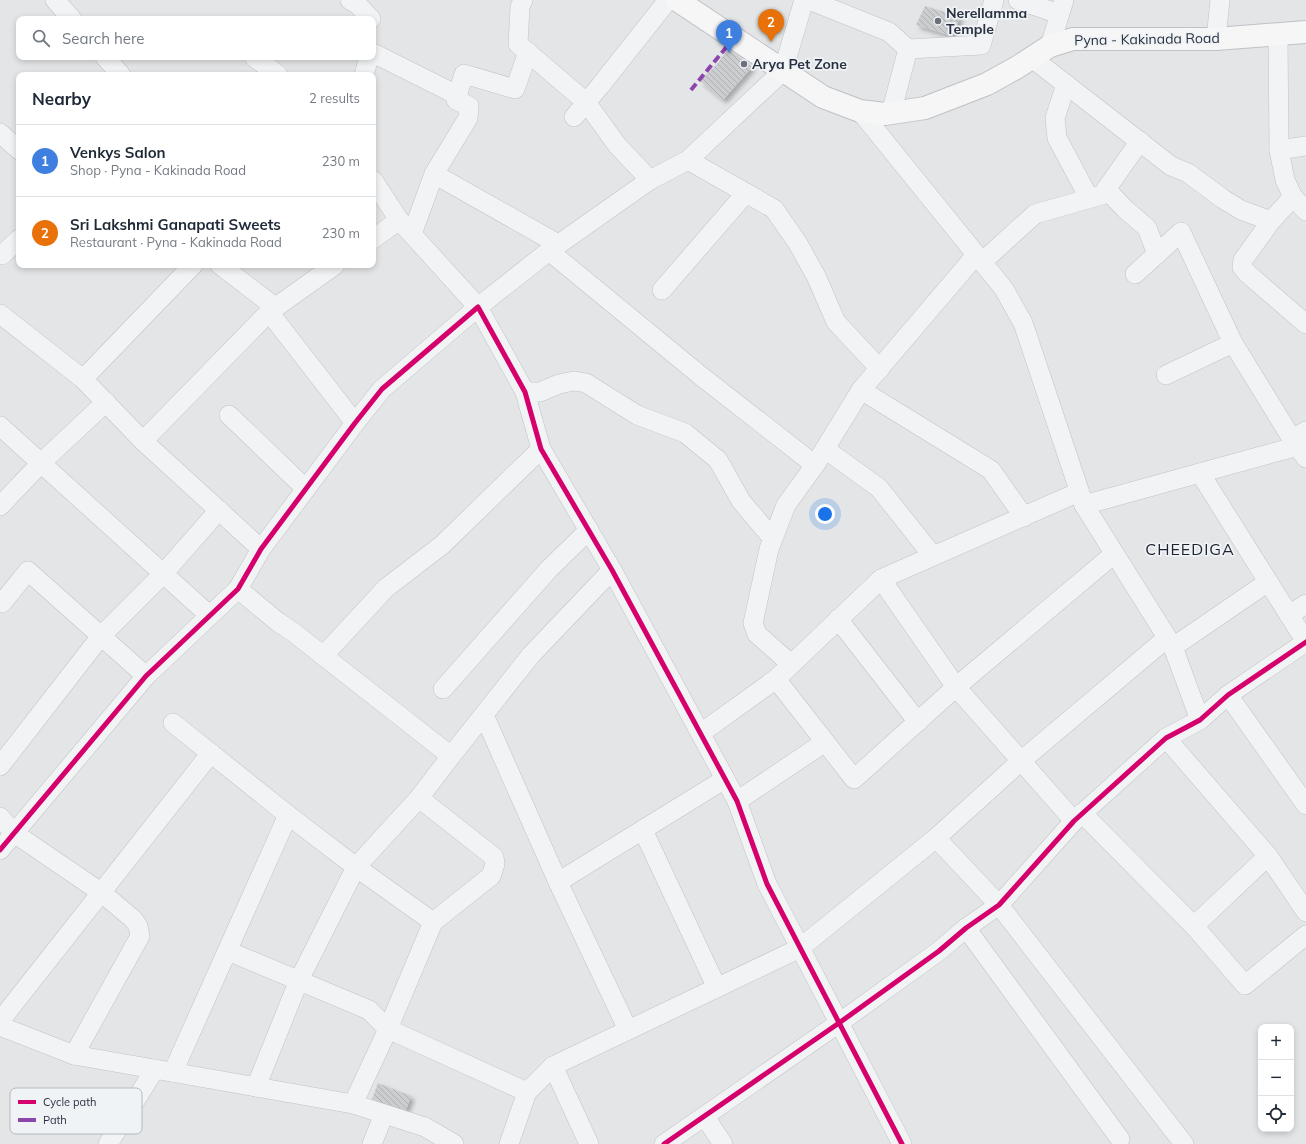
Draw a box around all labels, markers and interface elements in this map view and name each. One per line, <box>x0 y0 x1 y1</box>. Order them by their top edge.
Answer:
place label: Nerellamma Temple <box>946 4 1027 38</box>
pin: 2 <box>758 9 784 42</box>
search box <box>16 16 376 60</box>
marker: Nerellamma Temple <box>933 16 943 26</box>
pin: 1 <box>716 20 742 53</box>
icon: search <box>30 27 52 49</box>
text: Search here <box>62 29 144 48</box>
street label: Pyna - Kakinada Road <box>1074 29 1220 49</box>
place label: Arya Pet Zone <box>752 55 847 73</box>
marker: Arya Pet Zone <box>739 59 749 69</box>
text: Nearby <box>32 88 91 109</box>
text: 2 results <box>309 90 360 106</box>
text: Venkys Salon <box>70 143 166 162</box>
text: 1 <box>41 153 49 169</box>
text: 230 m <box>322 153 360 169</box>
text: Shop · Pyna - Kakinada Road <box>70 162 246 178</box>
text: Sri Lakshmi Ganapati Sweets <box>70 215 281 234</box>
text: 2 <box>41 225 49 241</box>
text: 230 m <box>322 225 360 241</box>
text: Restaurant · Pyna - Kakinada Road <box>70 234 282 250</box>
your location <box>815 504 835 524</box>
district label: CHEEDIGA <box>1145 539 1235 559</box>
map controls <box>1258 1024 1294 1132</box>
button: + <box>1258 1024 1294 1060</box>
button: − <box>1258 1060 1294 1096</box>
legend <box>10 1088 142 1134</box>
text: Cycle path <box>43 1095 96 1109</box>
button: locate <box>1258 1096 1294 1132</box>
text: Path <box>43 1113 67 1127</box>

